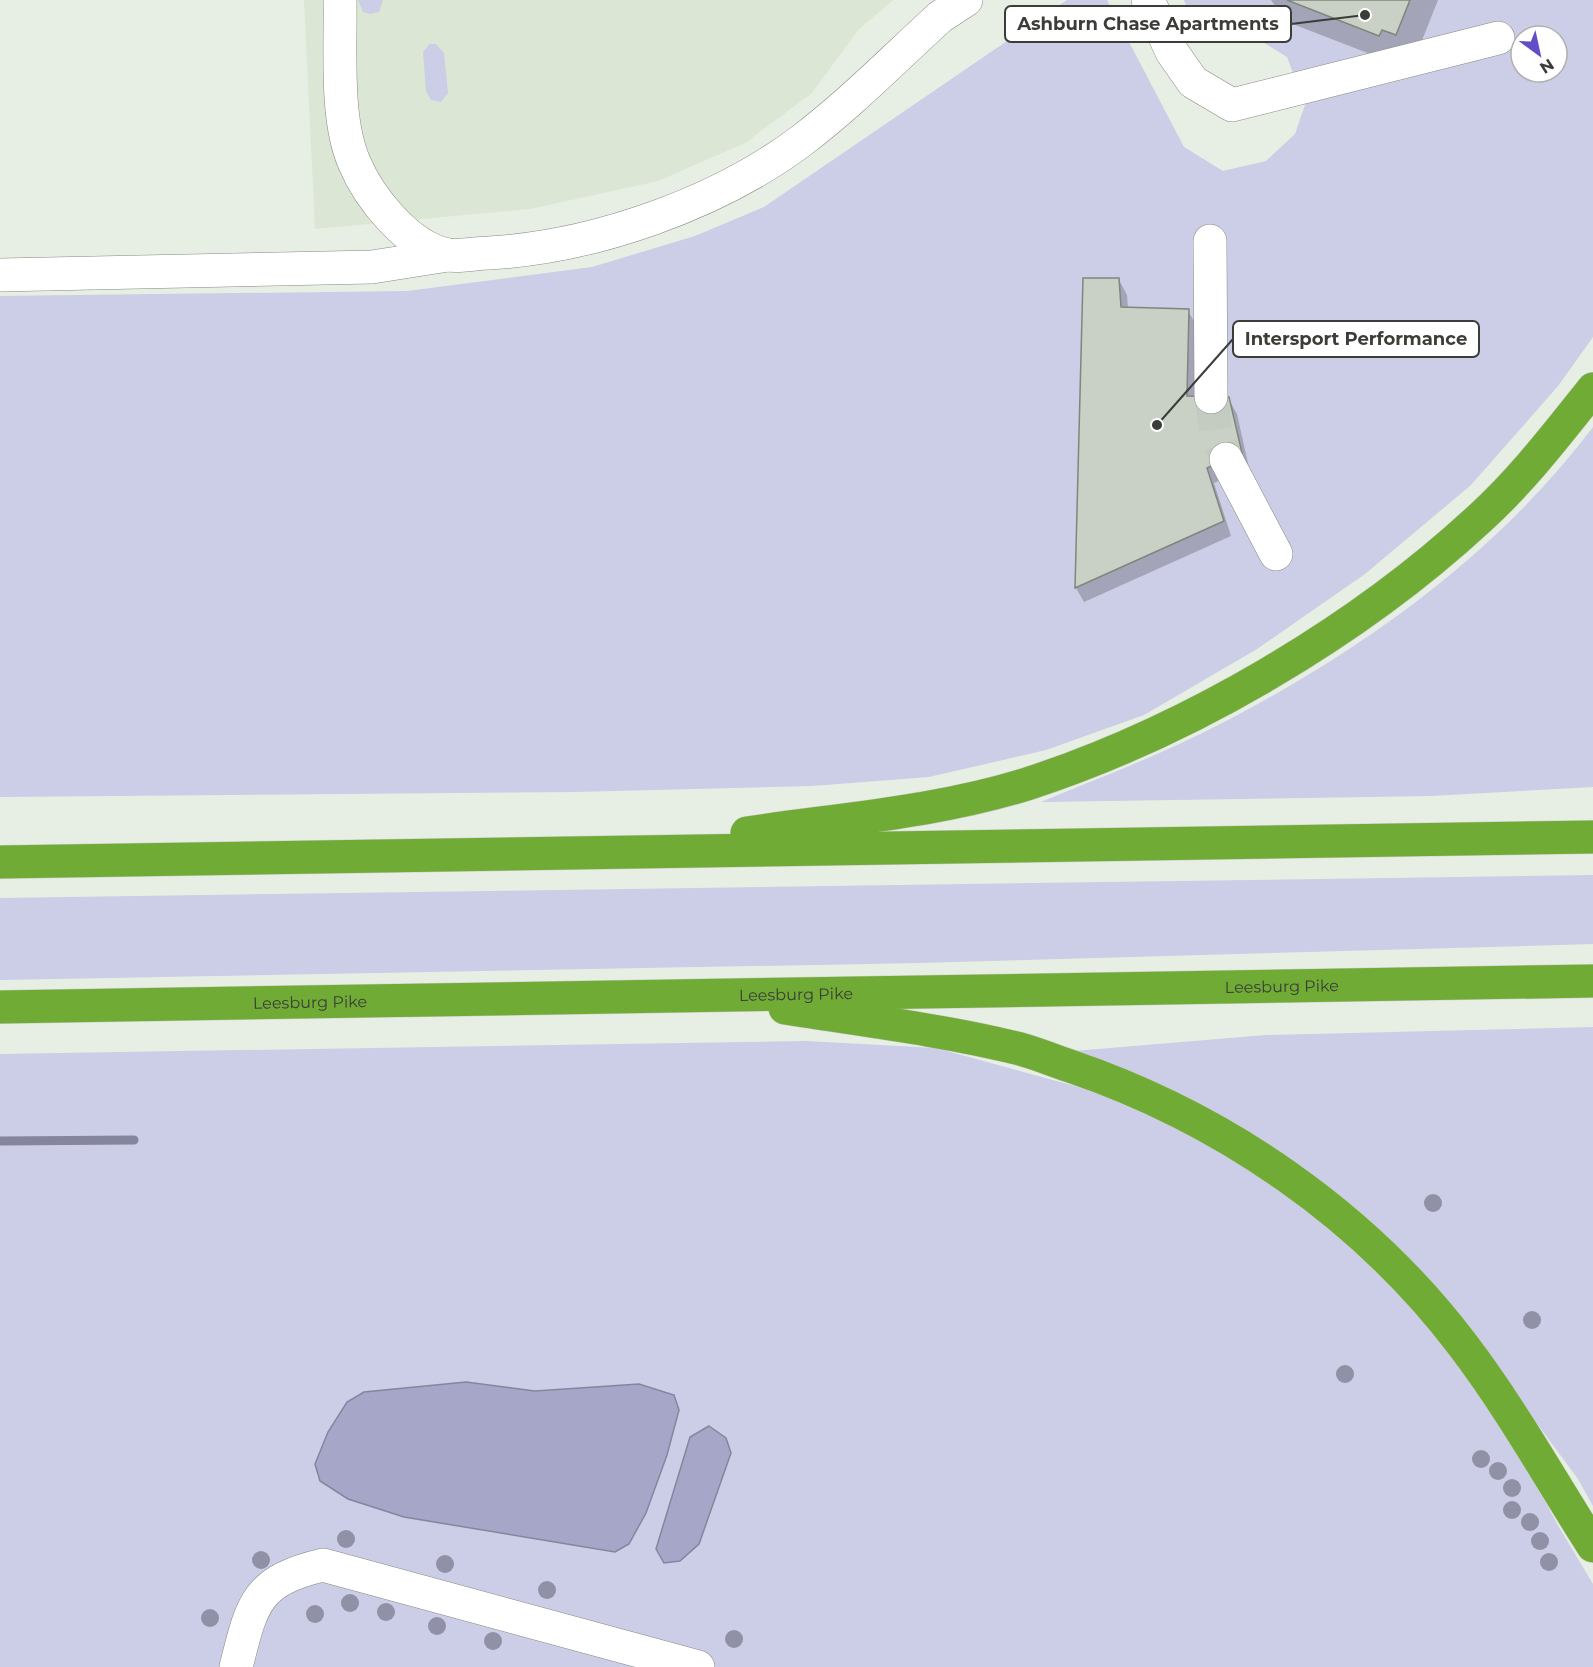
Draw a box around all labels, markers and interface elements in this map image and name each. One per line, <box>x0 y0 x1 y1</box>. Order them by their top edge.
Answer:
callout: Ashburn Chase Apartments <box>1005 6 1291 42</box>
text: Ashburn Chase Apartments <box>1016 13 1279 35</box>
north arrow <box>1509 24 1569 84</box>
text: N <box>1536 55 1557 78</box>
callout: Intersport Performance <box>1233 321 1479 357</box>
text: Intersport Performance <box>1245 328 1467 350</box>
street label: Leesburg Pike <box>1225 976 1339 997</box>
street label: Leesburg Pike <box>739 984 853 1004</box>
street label: Leesburg Pike <box>253 992 367 1012</box>

